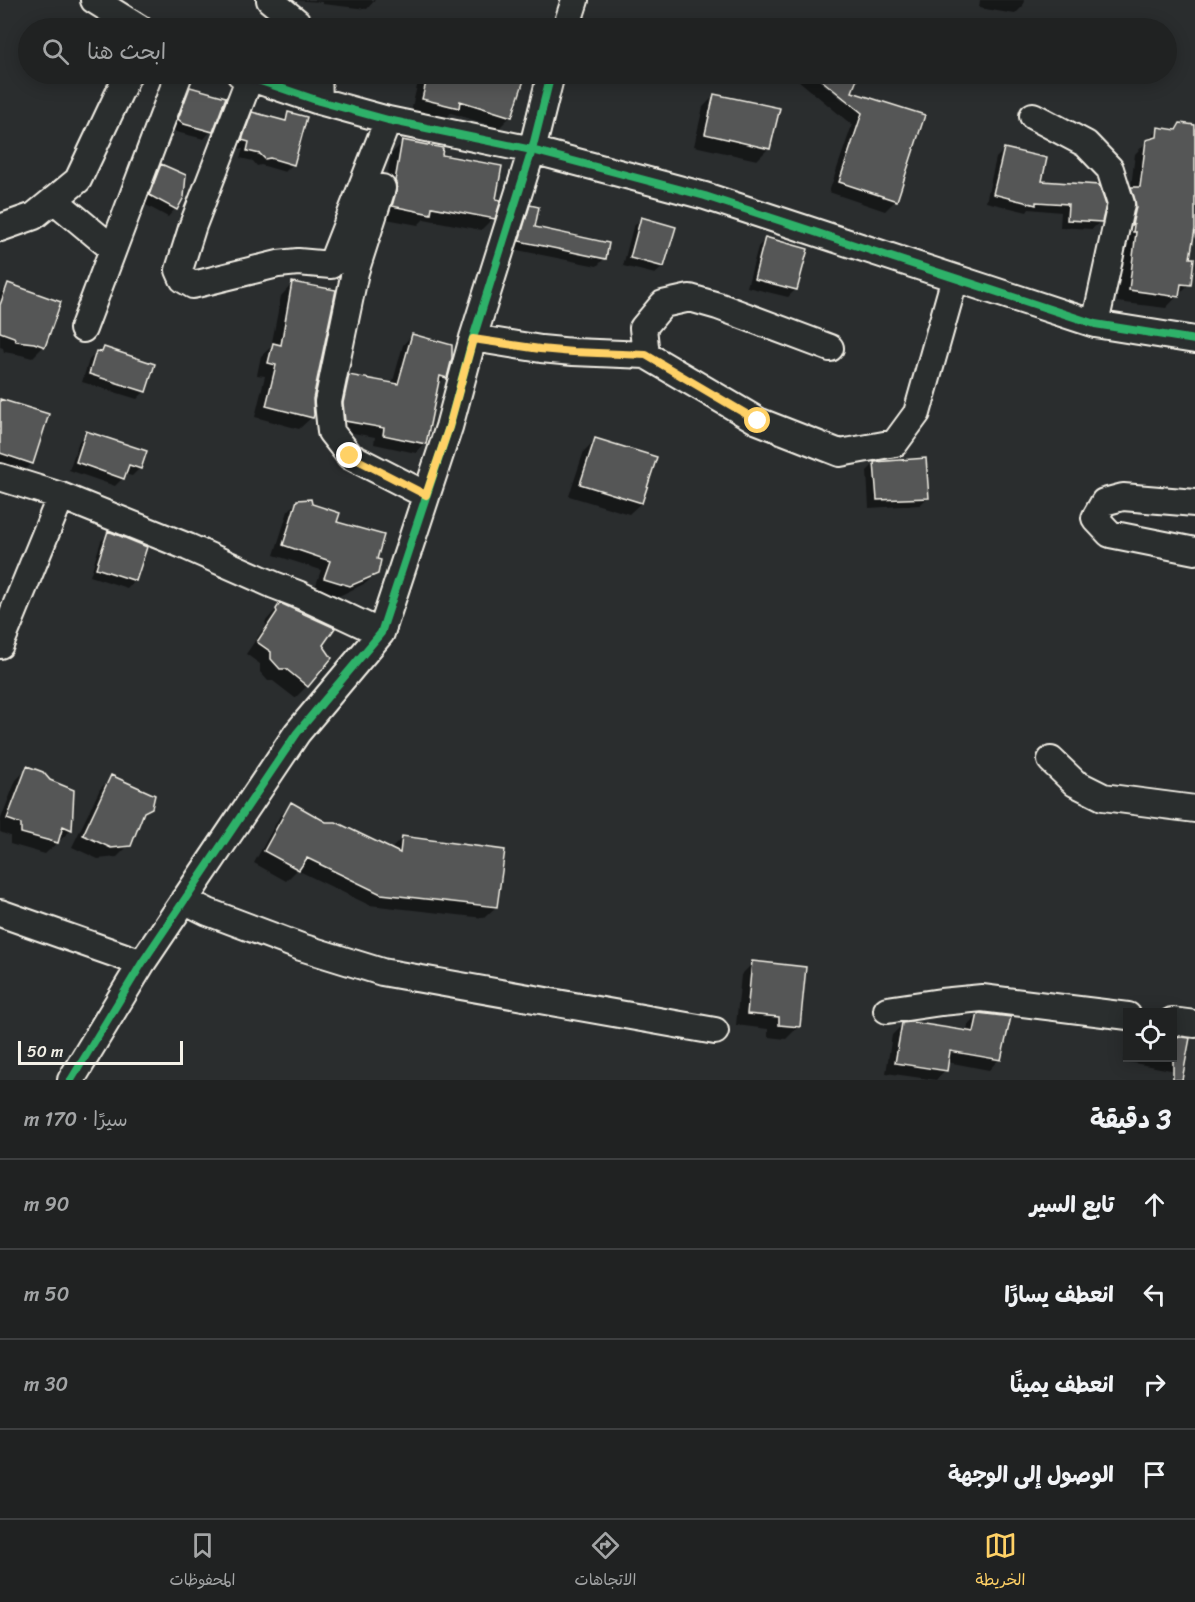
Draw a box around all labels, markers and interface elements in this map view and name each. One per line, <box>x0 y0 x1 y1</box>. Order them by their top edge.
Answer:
search box <box>18 18 1177 84</box>
text: ابحث هنا <box>87 32 166 71</box>
icon: search <box>39 35 72 68</box>
route start <box>744 407 770 433</box>
route end <box>336 442 362 468</box>
map controls <box>1123 1008 1177 1062</box>
button: locate <box>1123 1008 1177 1062</box>
text: 50 m <box>27 1037 63 1066</box>
scale bar <box>18 1038 183 1066</box>
text: 3 دقيقة <box>1090 1096 1171 1142</box>
text: سيرًا · 170 m <box>24 1102 128 1137</box>
text: تابع السير <box>1030 1185 1114 1224</box>
text: 90 m <box>24 1187 70 1222</box>
icon: ahead <box>1138 1188 1171 1221</box>
text: انعطف يسارًا <box>1004 1275 1114 1314</box>
text: 50 m <box>24 1277 69 1312</box>
icon: left <box>1138 1278 1171 1311</box>
text: انعطف يمينًا <box>1010 1365 1114 1404</box>
text: 30 m <box>24 1367 68 1402</box>
icon: right <box>1138 1368 1171 1401</box>
text: الوصول إلى الوجهة <box>948 1455 1114 1494</box>
icon: arrive <box>1138 1458 1171 1491</box>
tab: المحفوظات <box>170 1529 235 1594</box>
tab: الاتجاهات <box>575 1529 636 1594</box>
tab: الخريطة <box>976 1529 1025 1594</box>

